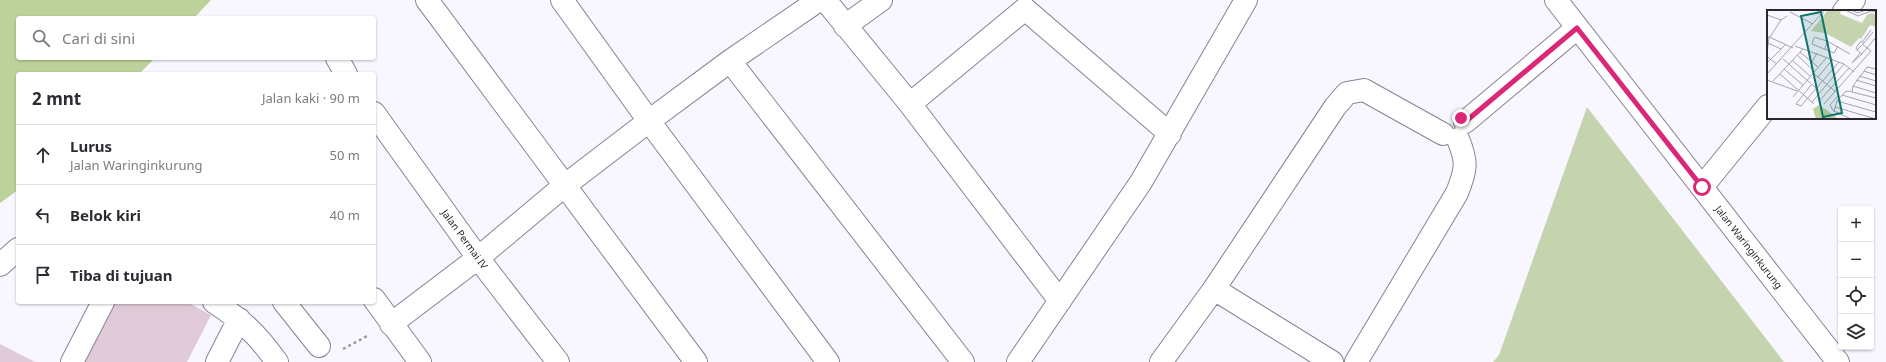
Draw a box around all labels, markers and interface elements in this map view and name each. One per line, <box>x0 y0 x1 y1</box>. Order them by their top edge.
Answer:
inset map <box>1767 10 1876 119</box>
search box <box>16 16 376 60</box>
icon: search <box>30 27 52 49</box>
text: Cari di sini <box>62 28 135 48</box>
text: 2 mnt <box>32 87 81 110</box>
text: Jalan kaki · 90 m <box>262 89 360 107</box>
route end <box>1452 109 1470 127</box>
text: Lurus <box>70 136 112 156</box>
icon: ahead <box>32 144 54 166</box>
text: 50 m <box>330 146 360 164</box>
text: Jalan Waringinkurung <box>70 156 203 174</box>
route start <box>1693 178 1711 196</box>
street label: Jalan Waringinkurung <box>1711 202 1786 291</box>
icon: left <box>32 204 54 226</box>
text: Belok kiri <box>70 205 141 225</box>
street label: Jalan Permai IV <box>438 205 491 272</box>
text: 40 m <box>330 206 360 224</box>
map controls <box>1838 206 1874 350</box>
button: + <box>1838 206 1874 242</box>
button: − <box>1838 242 1874 278</box>
icon: arrive <box>32 264 54 286</box>
text: Tiba di tujuan <box>70 265 173 285</box>
button: locate <box>1838 278 1874 314</box>
button: layers <box>1838 314 1874 350</box>

